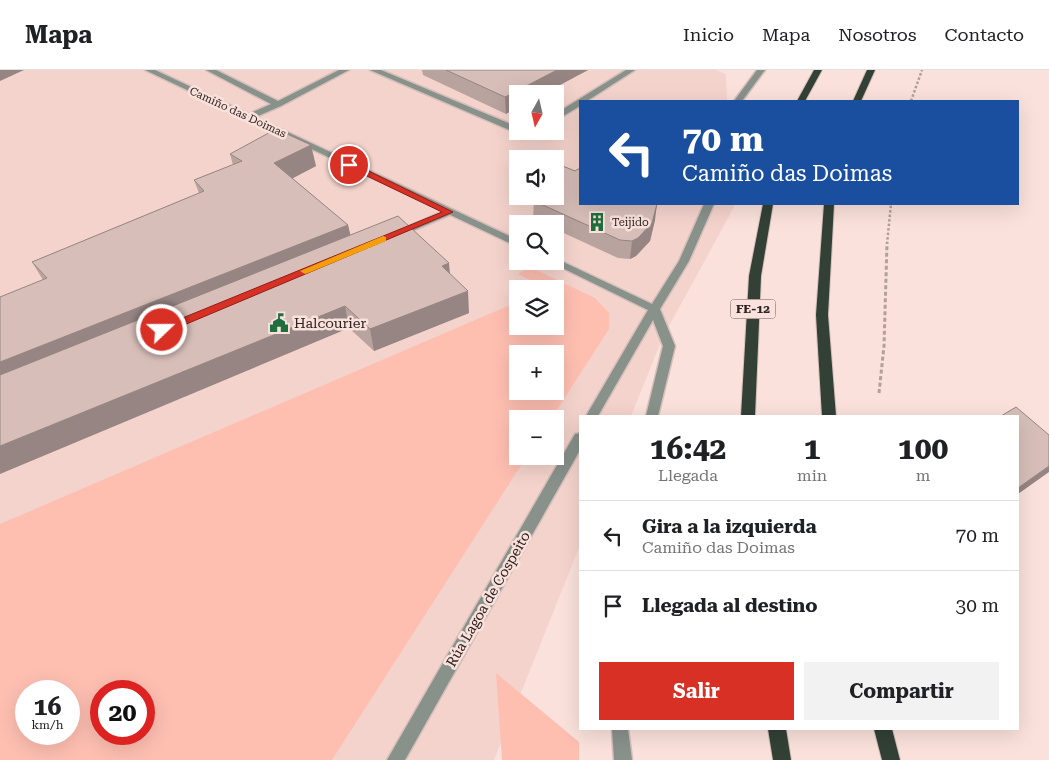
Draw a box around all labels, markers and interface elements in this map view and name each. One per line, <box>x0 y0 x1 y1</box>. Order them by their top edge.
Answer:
text: Mapa <box>25 21 92 49</box>
text: Inicio <box>683 24 734 45</box>
text: Mapa <box>762 24 810 45</box>
text: Nosotros <box>838 24 916 45</box>
text: Contacto <box>944 24 1024 45</box>
street label: Camiño das Doimas <box>187 84 288 141</box>
north arrow <box>509 85 564 140</box>
map controls <box>509 85 564 465</box>
text: 70 m <box>682 119 764 160</box>
icon: left <box>599 120 664 185</box>
pin <box>328 144 370 186</box>
button: sound <box>509 150 564 205</box>
icon: arrive <box>335 151 363 179</box>
text: Camiño das Doimas <box>682 161 892 186</box>
building icon: Teijido <box>586 211 608 233</box>
button: search <box>509 215 564 270</box>
place label: Teijido <box>612 216 649 229</box>
button: layers <box>509 280 564 335</box>
road number: FE-12 <box>730 300 776 318</box>
position arrow <box>135 303 187 355</box>
public building icon: Halcourier <box>268 312 290 334</box>
place label: Halcourier <box>294 315 366 331</box>
button: + <box>509 345 564 400</box>
button: − <box>509 410 564 465</box>
text: 16:42 <box>650 431 726 466</box>
text: 1 <box>804 431 820 466</box>
text: 100 <box>898 431 948 466</box>
text: Llegada <box>658 466 718 485</box>
text: min <box>797 466 827 485</box>
text: m <box>916 466 930 485</box>
text: Gira a la izquierda <box>642 515 817 538</box>
icon: left <box>599 522 627 550</box>
text: 70 m <box>956 524 999 547</box>
street label: Rúa Lagoa de Cospeito <box>443 529 533 669</box>
text: Camiño das Doimas <box>642 538 795 557</box>
icon: arrive <box>599 592 627 620</box>
text: Llegada al destino <box>642 594 818 617</box>
text: 30 m <box>956 594 999 617</box>
button: Salir <box>599 662 794 720</box>
button: Compartir <box>804 662 999 720</box>
speed limit sign: 20 <box>90 680 155 745</box>
text: 16 <box>33 692 62 721</box>
text: km/h <box>31 718 64 732</box>

